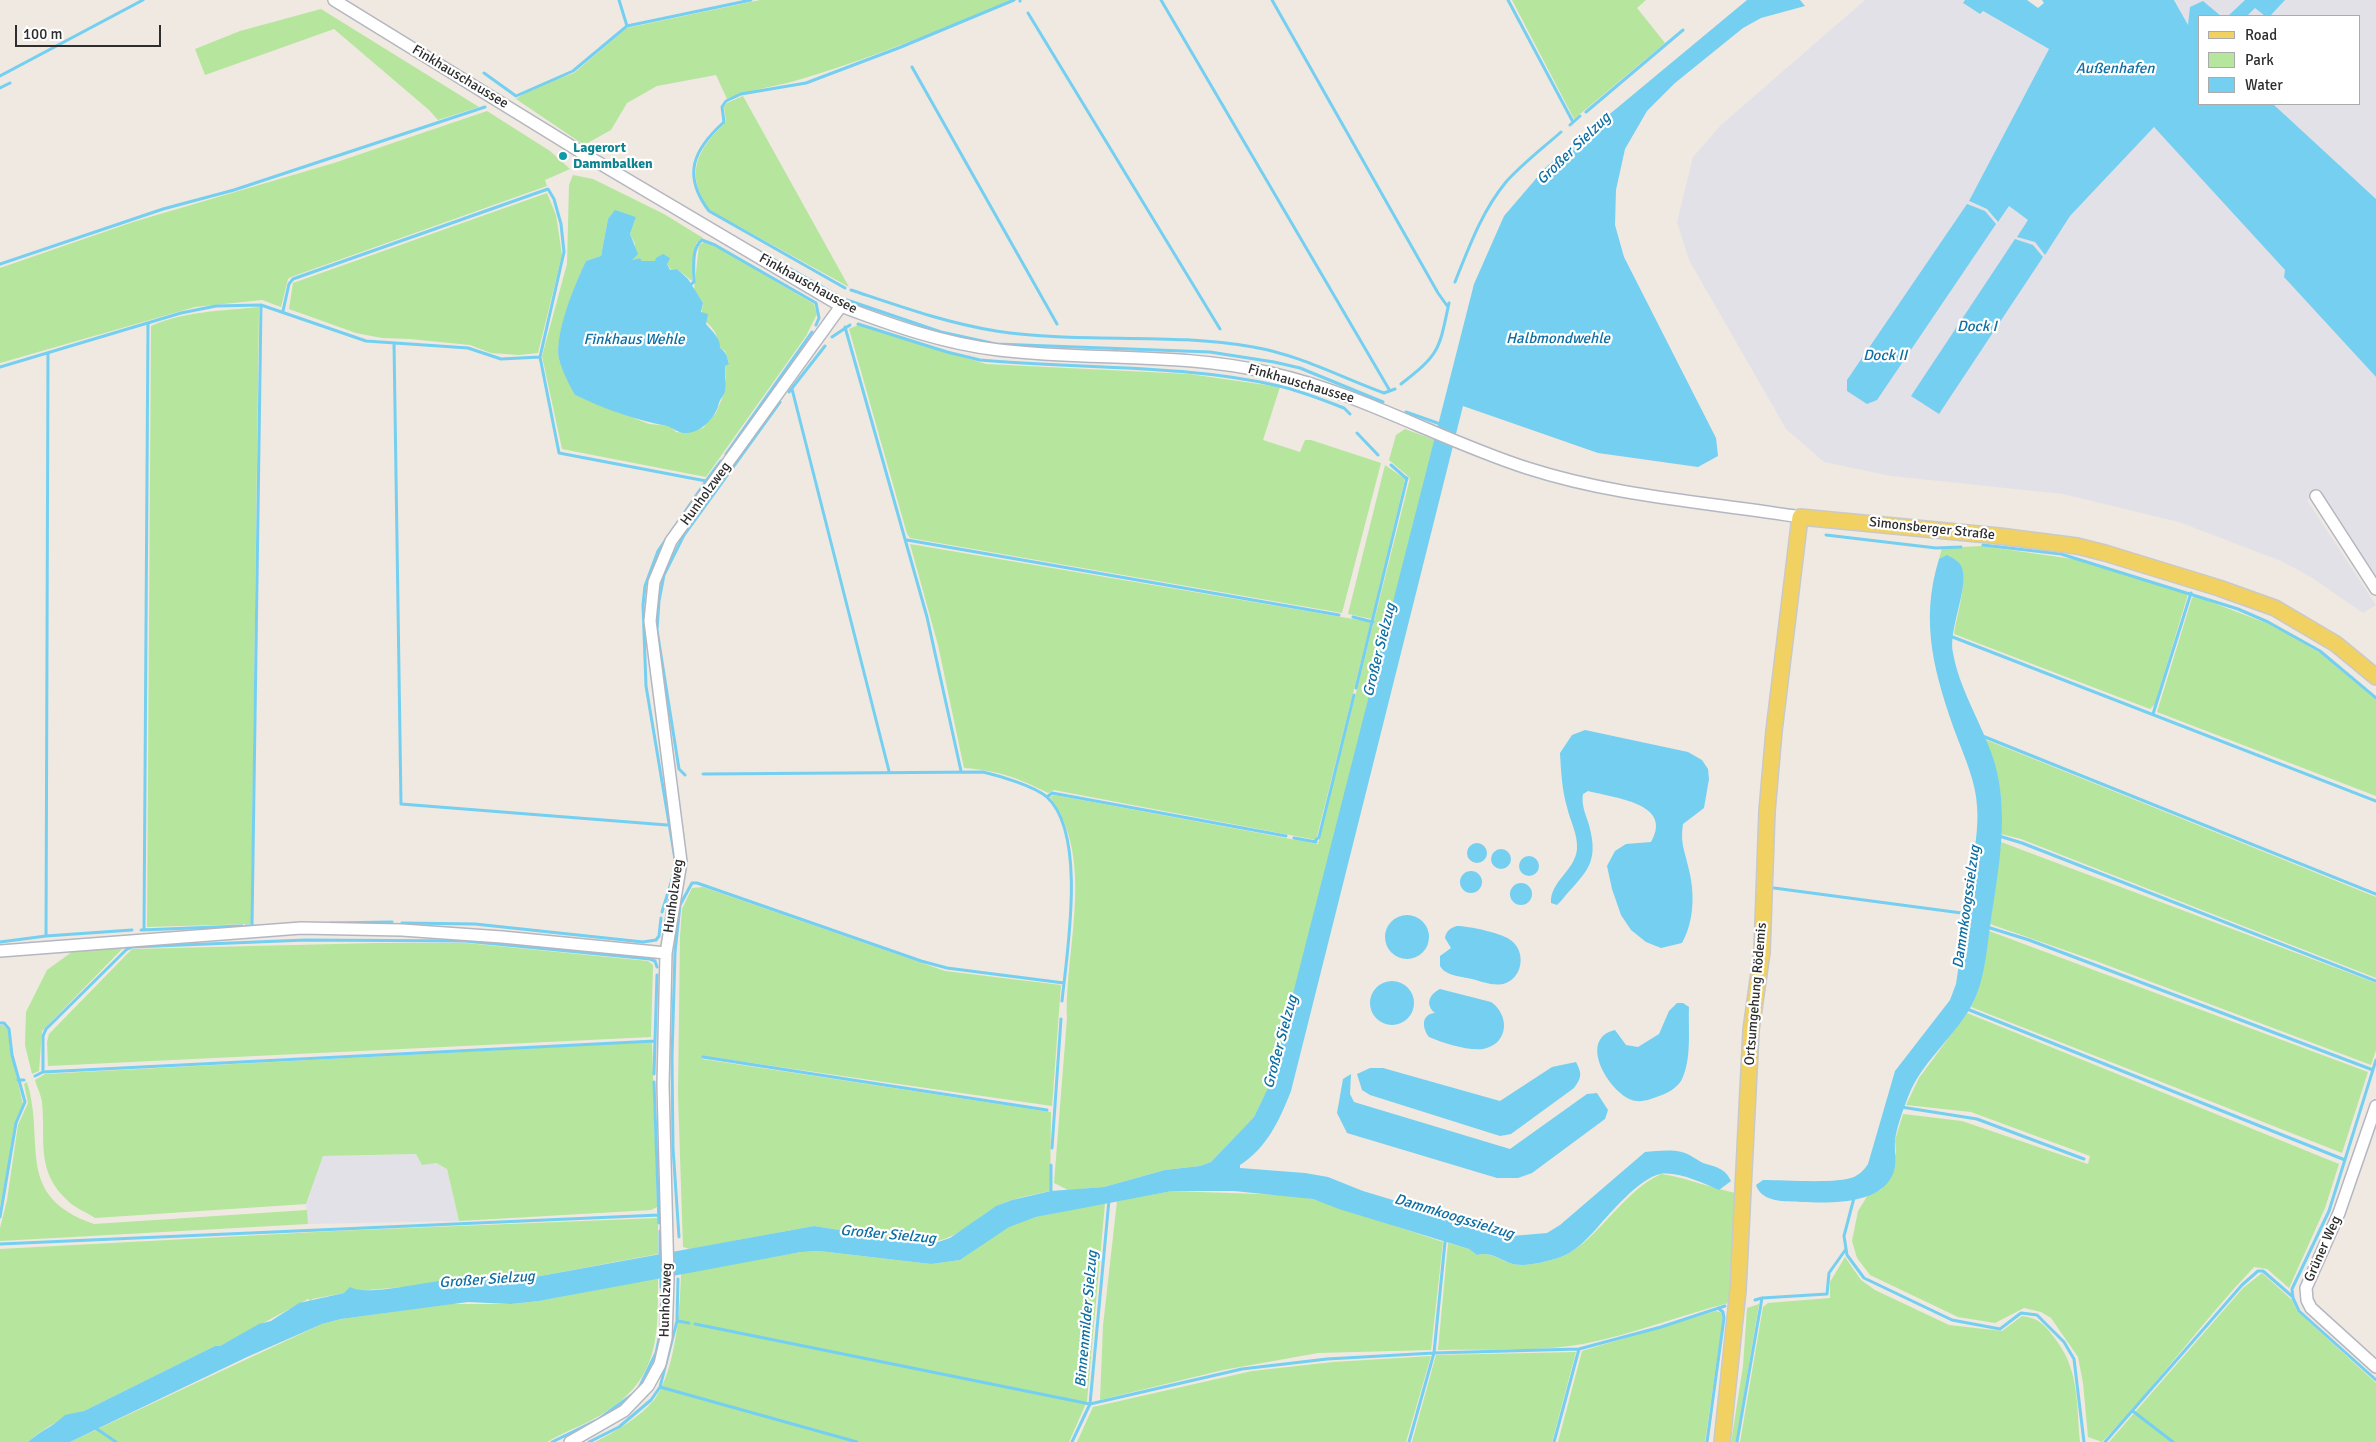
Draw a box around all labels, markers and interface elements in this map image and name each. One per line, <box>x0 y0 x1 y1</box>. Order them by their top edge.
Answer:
scale bar <box>18 15 164 47</box>
legend <box>2198 15 2361 105</box>
text: 100 m <box>23 25 63 43</box>
text: Road <box>2245 26 2277 44</box>
street label: Finkhauschaussee <box>409 42 511 112</box>
text: Park <box>2245 51 2274 69</box>
water label: Außenhafen <box>2076 60 2154 78</box>
text: Water <box>2245 76 2283 94</box>
water label: Großer Sielzug <box>1533 109 1615 189</box>
place label: Lagerort Dammbalken <box>573 140 653 172</box>
marker: Lagerort Dammbalken <box>557 150 569 162</box>
street label: Finkhauschaussee <box>756 250 860 318</box>
water label: Dock I <box>1957 318 1997 336</box>
water label: Halbmondwehle <box>1506 330 1610 348</box>
water label: Finkhaus Wehle <box>583 331 685 349</box>
water label: Dock II <box>1863 347 1907 365</box>
street label: Finkhauschaussee <box>1246 361 1356 407</box>
street label: Hunholzweg <box>677 459 735 529</box>
street label: Simonsberger Straße <box>1868 514 1996 544</box>
water label: Großer Sielzug <box>1360 601 1400 699</box>
water label: Dammkoogssielzug <box>1949 844 1985 970</box>
street label: Hunholzweg <box>660 858 688 934</box>
street label: Ortsumgehung Rödemis <box>1741 922 1771 1066</box>
water label: Großer Sielzug <box>1260 993 1302 1091</box>
water label: Dammkoogssielzug <box>1392 1190 1516 1244</box>
street label: Grüner Weg <box>2301 1213 2345 1285</box>
water label: Großer Sielzug <box>840 1222 936 1248</box>
water label: Binnenmilder Sielzug <box>1072 1250 1102 1388</box>
street label: Hunholzweg <box>656 1262 676 1338</box>
water label: Großer Sielzug <box>439 1268 535 1292</box>

